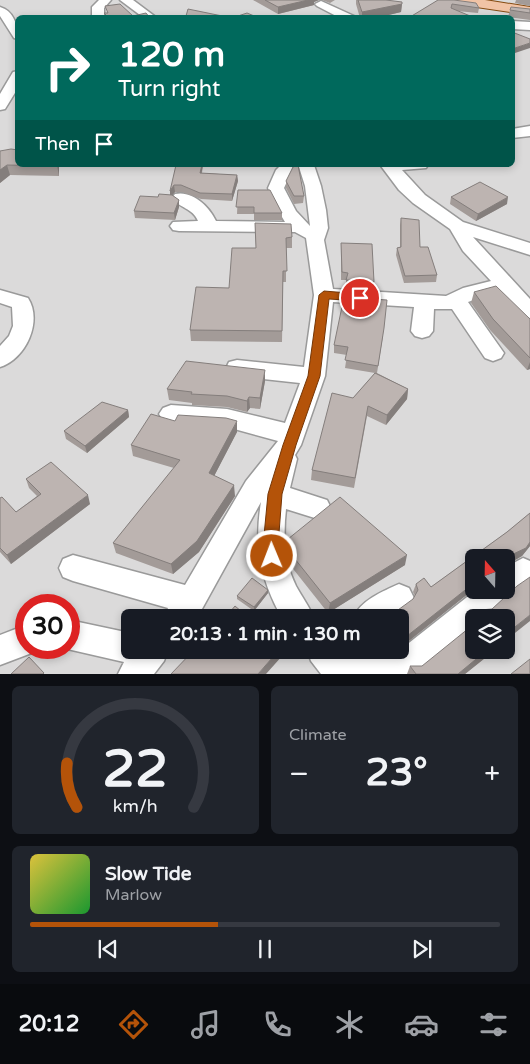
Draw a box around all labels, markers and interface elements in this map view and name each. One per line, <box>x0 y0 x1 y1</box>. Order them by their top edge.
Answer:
text: 120 m <box>118 34 225 76</box>
icon: right <box>35 35 100 100</box>
text: Turn right <box>118 76 220 102</box>
icon: arrive <box>90 130 118 158</box>
text: Then <box>35 133 80 155</box>
pin <box>339 277 381 319</box>
icon: arrive <box>346 284 374 312</box>
position arrow <box>245 529 297 581</box>
north arrow <box>465 549 515 599</box>
map controls <box>465 549 515 659</box>
speed limit sign: 30 <box>15 594 80 659</box>
button: layers <box>465 609 515 659</box>
text: 20:13 · 1 min · 130 m <box>169 623 361 645</box>
text: Climate <box>289 725 347 745</box>
text: 22 <box>103 738 168 801</box>
text: 23° <box>366 750 428 796</box>
text: − <box>289 757 309 791</box>
text: + <box>484 757 500 791</box>
text: km/h <box>113 796 158 817</box>
text: Slow Tide <box>105 863 192 885</box>
text: Marlow <box>105 885 162 905</box>
icon: previous <box>94 935 122 963</box>
icon: pause <box>251 935 279 963</box>
icon: next <box>408 935 436 963</box>
icon: directions <box>116 1007 151 1042</box>
icon: music <box>188 1007 223 1042</box>
icon: phone <box>260 1007 295 1042</box>
icon: climate <box>332 1007 367 1042</box>
icon: car <box>404 1007 439 1042</box>
icon: filters <box>476 1007 511 1042</box>
text: 20:12 <box>19 1011 79 1037</box>

